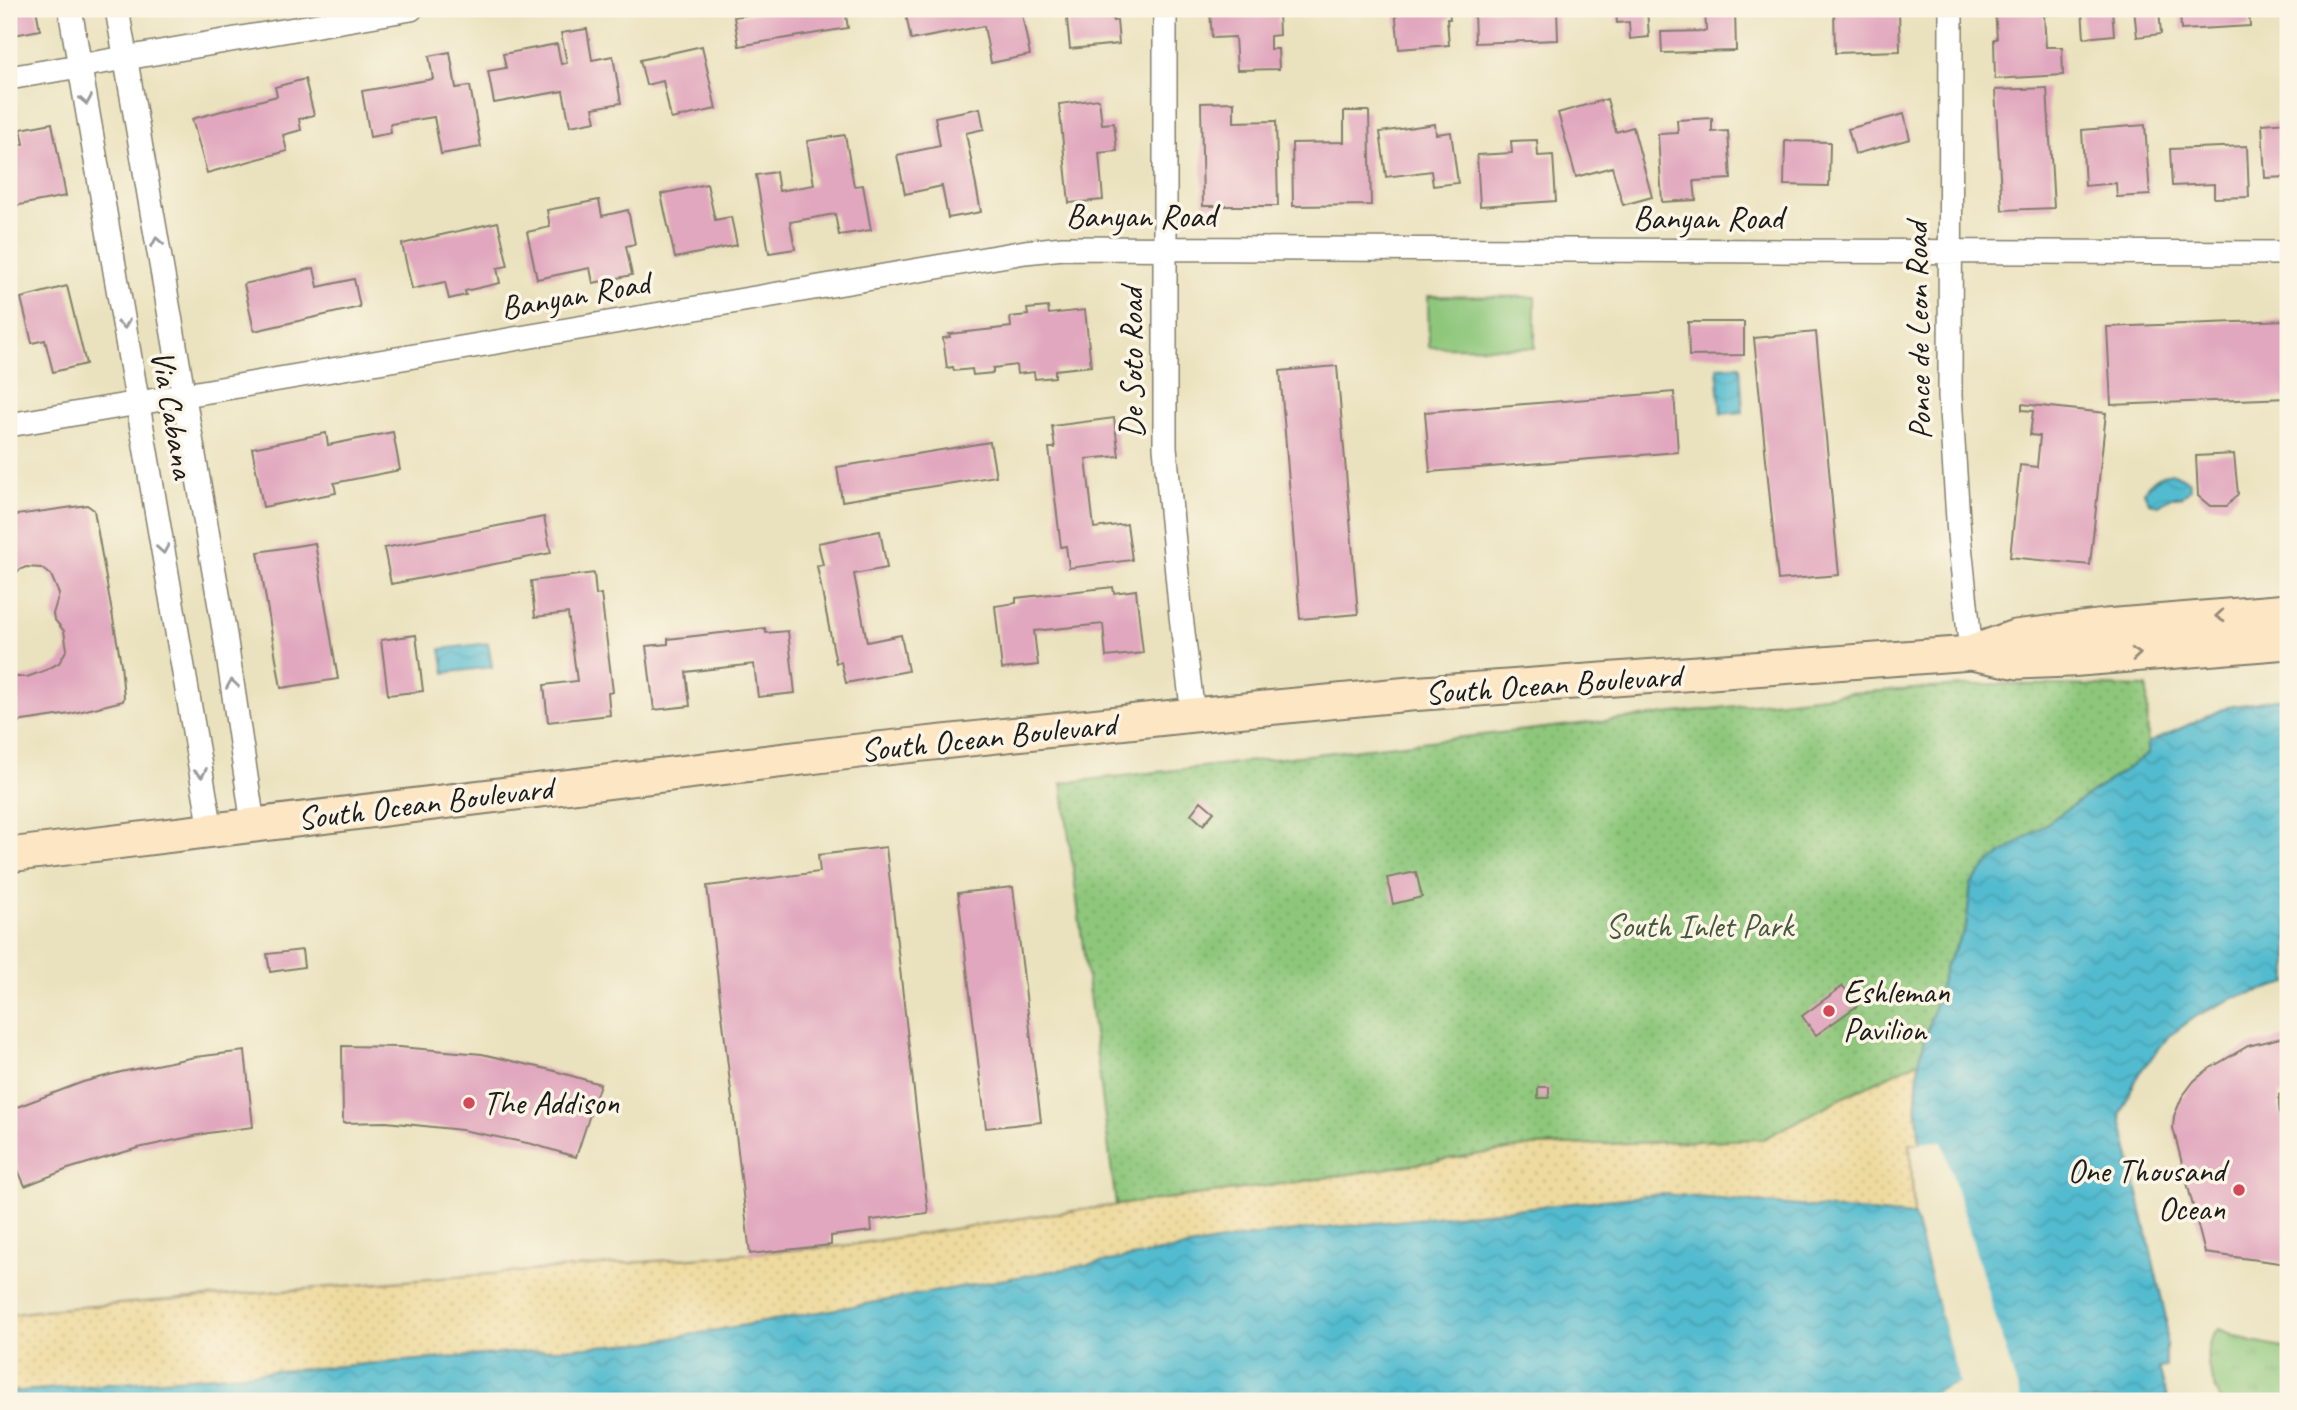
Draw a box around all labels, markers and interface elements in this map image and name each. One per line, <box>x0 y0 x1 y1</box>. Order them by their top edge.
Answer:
one-way arrow <box>78 94 93 106</box>
street label: Banyan Road <box>1066 195 1221 237</box>
street label: Banyan Road <box>1633 197 1788 239</box>
street label: Ponce de Leon Road <box>1895 217 1941 440</box>
one-way arrow <box>150 236 165 248</box>
street label: Banyan Road <box>497 260 658 329</box>
street label: De Soto Road <box>1111 283 1153 438</box>
one-way arrow <box>116 318 131 330</box>
street label: Via Cabana <box>141 347 205 483</box>
one-way arrow <box>155 543 170 555</box>
one-way arrow <box>2214 608 2225 623</box>
one-way arrow <box>2131 647 2142 662</box>
street label: South Ocean Boulevard <box>1424 654 1687 714</box>
one-way arrow <box>225 678 240 689</box>
street label: South Ocean Boulevard <box>858 702 1123 771</box>
street label: South Ocean Boulevard <box>295 766 560 839</box>
one-way arrow <box>193 767 208 779</box>
park label: South Inlet Park <box>1605 905 1796 947</box>
place label: Eshleman Pavilion <box>1843 971 1950 1051</box>
marker: Eshleman Pavilion <box>1821 1003 1837 1019</box>
place label: The Addison <box>483 1082 619 1124</box>
marker: The Addison <box>461 1095 477 1111</box>
place label: One Thousand Ocean <box>2068 1150 2230 1230</box>
marker: One Thousand Ocean <box>2231 1182 2247 1198</box>

